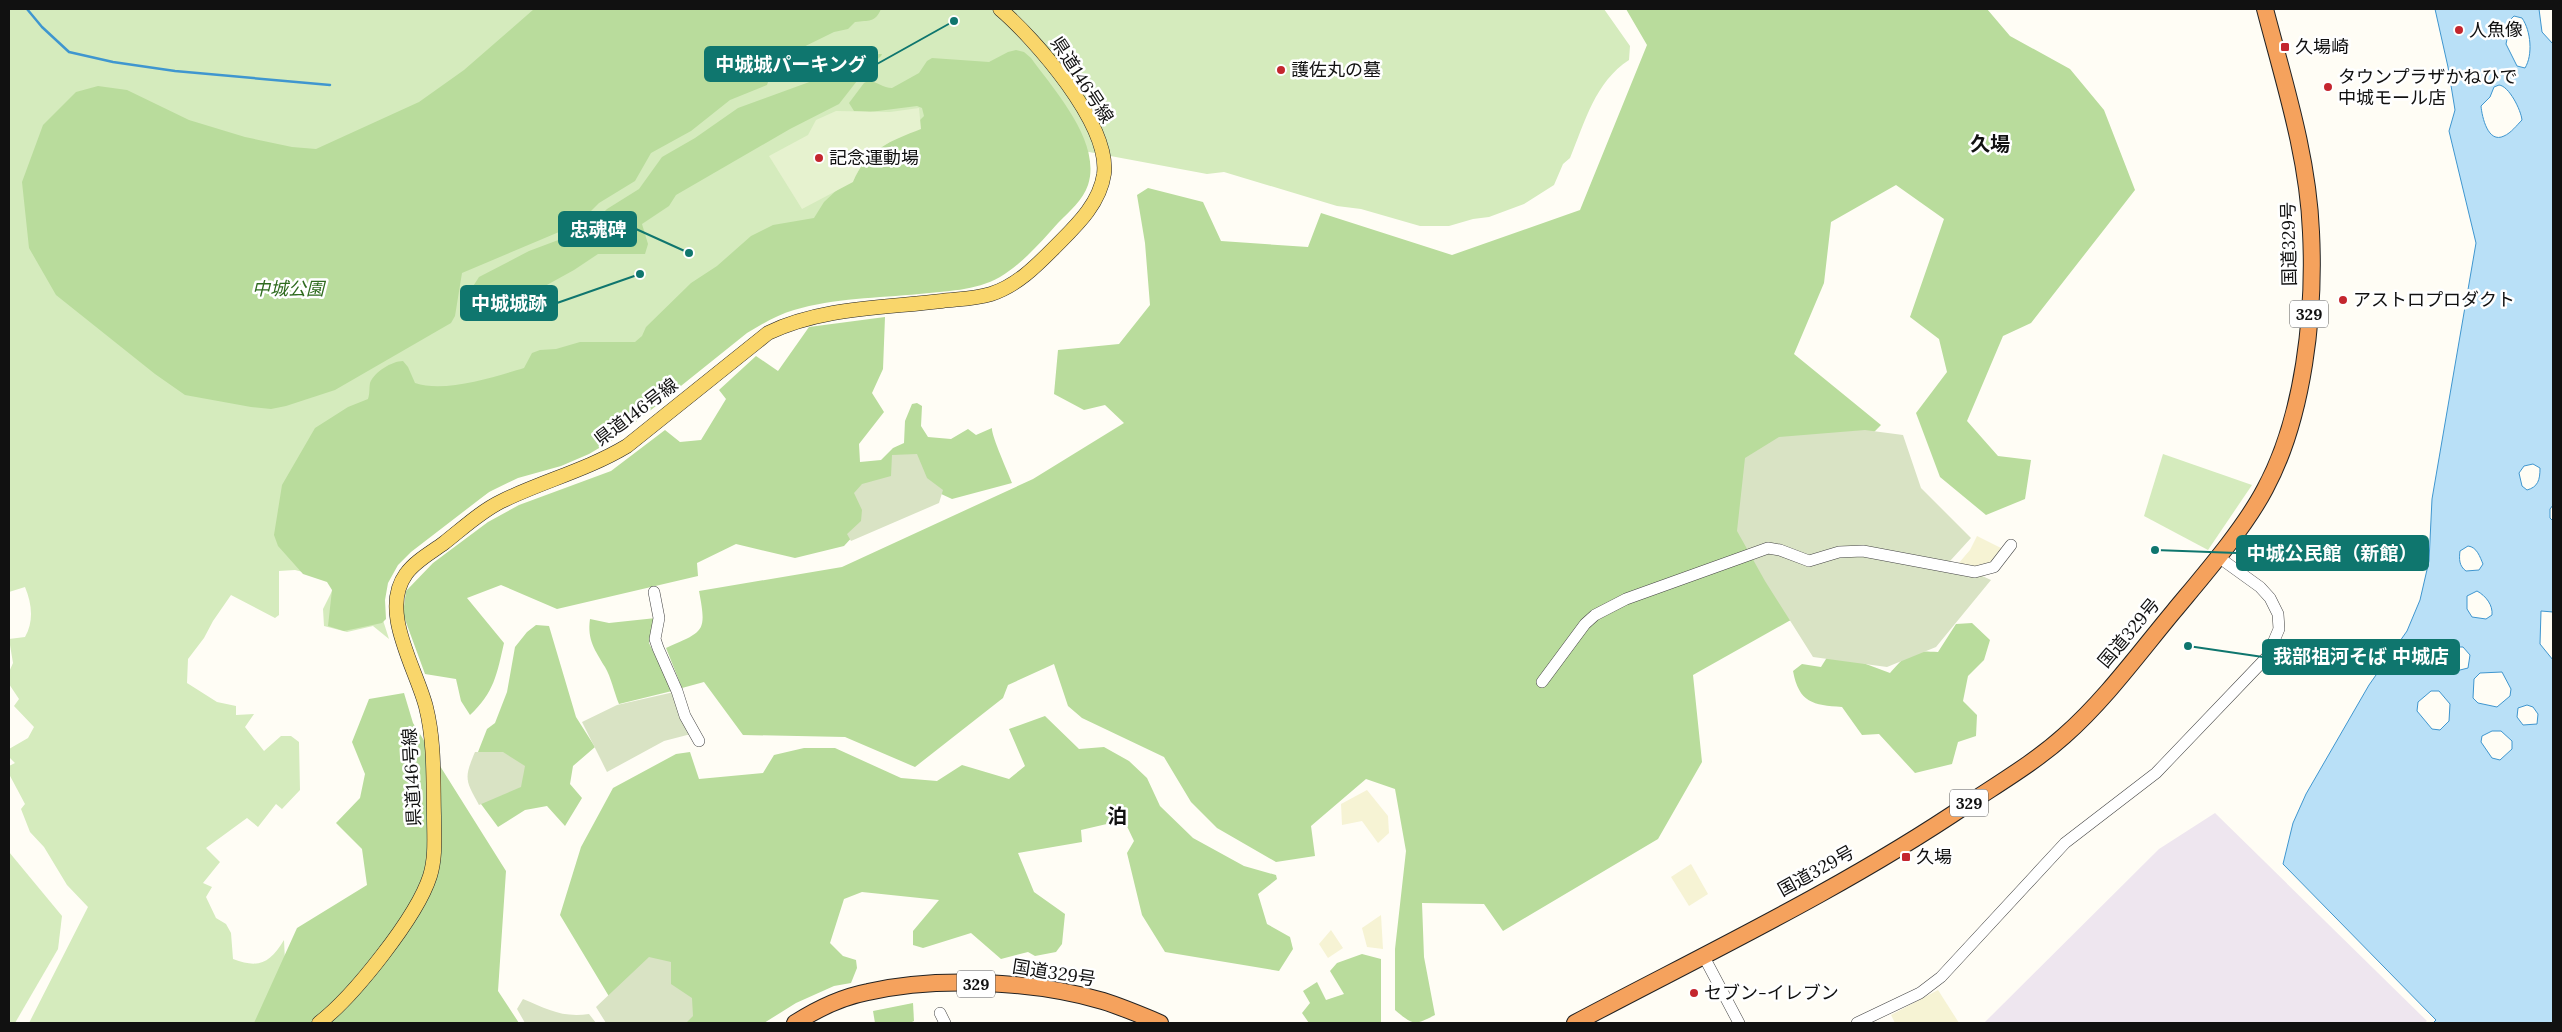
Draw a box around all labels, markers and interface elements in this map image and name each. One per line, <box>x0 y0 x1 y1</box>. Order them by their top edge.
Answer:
place label: 人魚像 <box>2469 18 2523 41</box>
marker: 人魚像 <box>2453 24 2465 36</box>
street label: 県道146号線 <box>1046 32 1119 127</box>
place label: 久場崎 <box>2295 35 2349 58</box>
marker: 久場崎 <box>2279 41 2291 53</box>
callout: 中城城パーキング <box>705 47 877 81</box>
text: 中城城パーキング <box>715 52 867 76</box>
place label: 護佐丸の墓 <box>1291 58 1381 81</box>
marker: 護佐丸の墓 <box>1275 64 1287 76</box>
place label: タウンプラザかねひで 中城モール店 <box>2338 65 2517 109</box>
marker: タウンプラザかねひで 中城モール店 <box>2322 81 2334 93</box>
district label: 久場 <box>1970 131 2010 156</box>
place label: 記念運動場 <box>829 146 919 169</box>
marker: 記念運動場 <box>813 152 825 164</box>
street label: 国道329号 <box>2276 202 2301 286</box>
callout: 忠魂碑 <box>559 212 636 246</box>
text: 忠魂碑 <box>569 217 627 241</box>
park label: 中城公園 <box>252 277 327 300</box>
callout: 中城城跡 <box>461 286 557 320</box>
place label: アストロプロダクト <box>2353 288 2515 311</box>
text: 中城城跡 <box>471 291 547 315</box>
marker: アストロプロダクト <box>2337 294 2349 306</box>
road number: 329 <box>2290 300 2328 328</box>
street label: 県道146号線 <box>589 373 682 450</box>
callout: 中城公民館（新館） <box>2237 536 2428 570</box>
text: 中城公民館（新館） <box>2246 541 2418 565</box>
street label: 国道329号 <box>2093 593 2164 672</box>
callout: 我部祖河そば 中城店 <box>2263 640 2459 674</box>
text: 我部祖河そば 中城店 <box>2273 644 2449 668</box>
street label: 県道146号線 <box>397 727 426 827</box>
road number: 329 <box>1950 790 1988 816</box>
district label: 泊 <box>1107 803 1127 828</box>
street label: 国道329号 <box>1773 840 1858 901</box>
place label: 久場 <box>1916 845 1952 868</box>
marker: 久場 <box>1900 851 1912 863</box>
street label: 国道329号 <box>1011 955 1097 990</box>
road number: 329 <box>957 971 995 998</box>
place label: セブン-イレブン <box>1704 981 1839 1004</box>
marker: セブン-イレブン <box>1688 987 1700 999</box>

